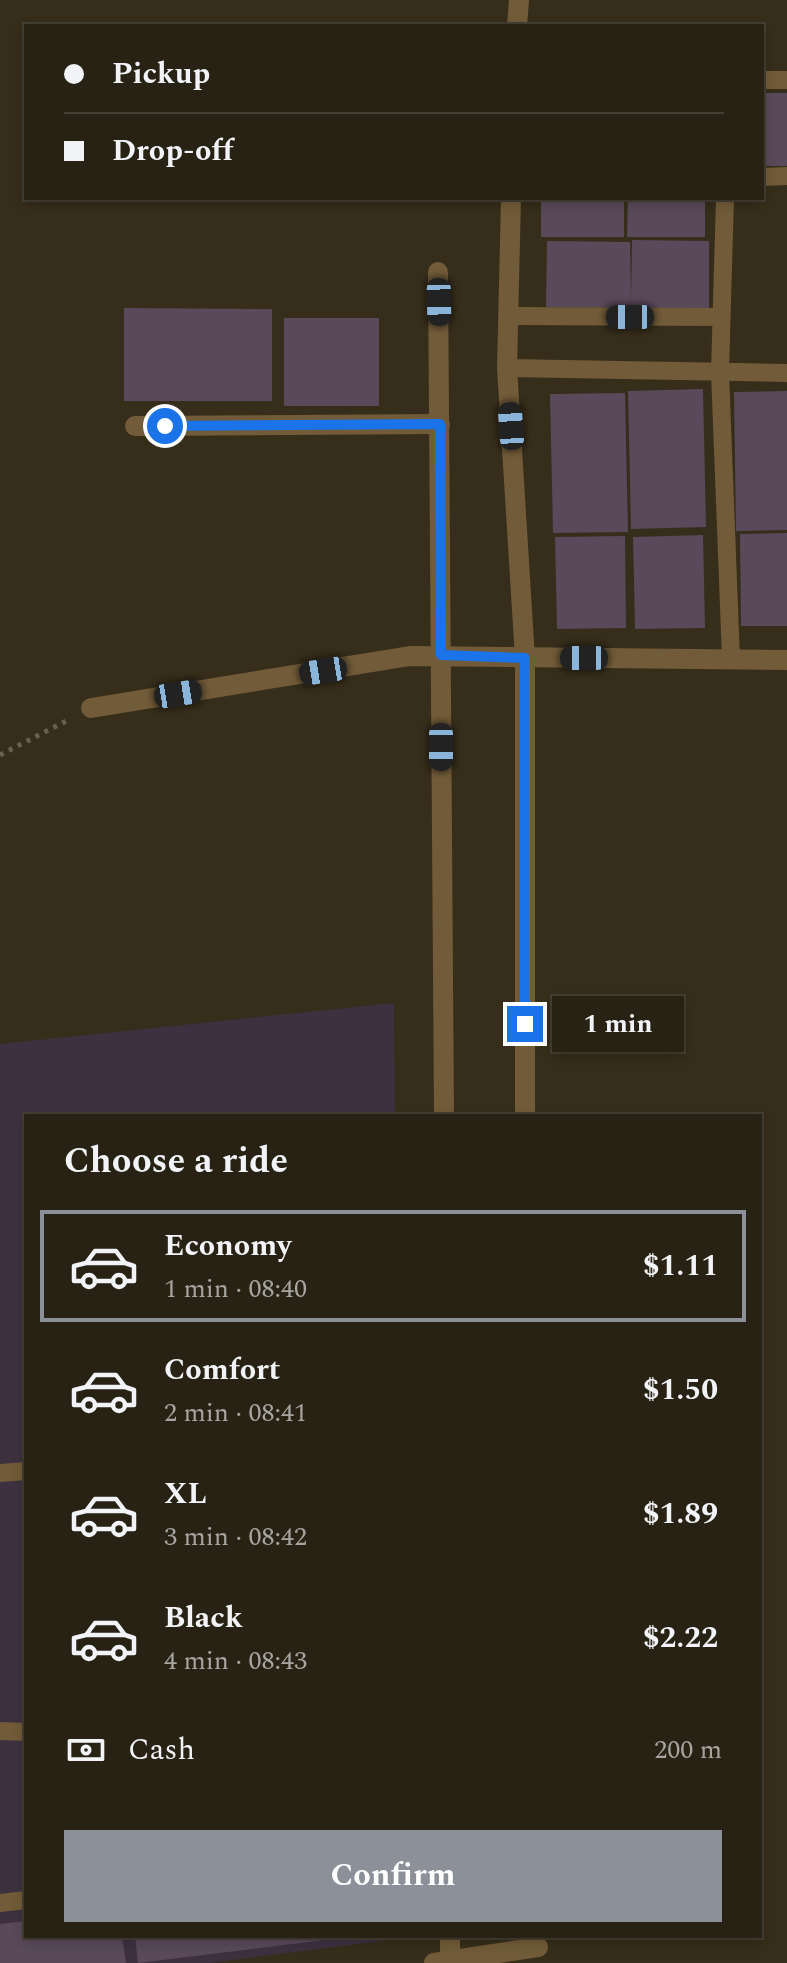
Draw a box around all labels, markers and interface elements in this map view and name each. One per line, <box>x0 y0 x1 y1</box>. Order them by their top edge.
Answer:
text: Pickup <box>112 51 210 97</box>
text: Drop-off <box>112 128 233 174</box>
car <box>427 278 451 326</box>
car <box>606 305 654 329</box>
car <box>497 401 525 451</box>
route start <box>147 408 183 444</box>
car <box>560 646 608 670</box>
car <box>297 655 349 687</box>
car <box>152 678 204 710</box>
car <box>429 723 453 771</box>
callout: 1 min <box>553 996 685 1052</box>
text: 1 min <box>583 1004 653 1044</box>
route end <box>507 1006 543 1042</box>
text: Choose a ride <box>64 1134 288 1189</box>
text: Economy <box>164 1223 291 1269</box>
icon: car <box>68 1230 140 1302</box>
text: $1.11 <box>643 1243 718 1289</box>
text: 1 min · 08:40 <box>164 1269 307 1309</box>
text: Comfort <box>164 1347 280 1393</box>
icon: car <box>68 1354 140 1426</box>
text: $1.50 <box>643 1367 718 1413</box>
text: 2 min · 08:41 <box>164 1393 307 1433</box>
text: XL <box>164 1471 207 1517</box>
icon: car <box>68 1478 140 1550</box>
text: $1.89 <box>643 1491 718 1537</box>
text: 3 min · 08:42 <box>164 1517 307 1557</box>
text: Black <box>164 1595 243 1641</box>
icon: car <box>68 1602 140 1674</box>
text: $2.22 <box>643 1615 718 1661</box>
text: 4 min · 08:43 <box>164 1641 307 1681</box>
text: Cash <box>128 1727 195 1773</box>
icon: cash <box>64 1728 108 1772</box>
text: 200 m <box>654 1730 722 1770</box>
button: Confirm <box>64 1830 722 1922</box>

